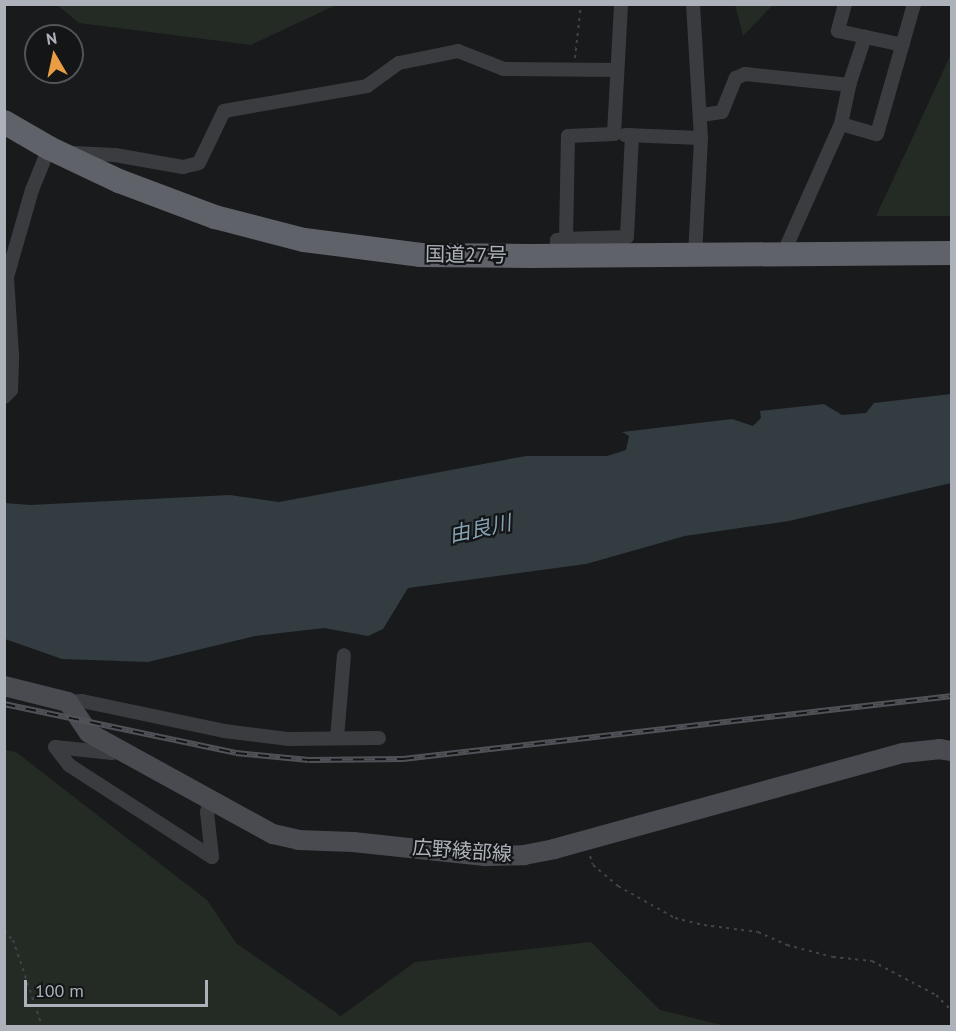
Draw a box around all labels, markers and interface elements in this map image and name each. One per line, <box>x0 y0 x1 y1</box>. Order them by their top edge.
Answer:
north arrow <box>24 24 84 84</box>
text: N <box>45 27 58 49</box>
street label: 国道27号 <box>425 242 507 268</box>
water label: 由良川 <box>447 510 513 548</box>
street label: 広野綾部線 <box>411 836 513 866</box>
scale bar <box>27 968 212 1006</box>
text: 100 m <box>35 979 84 1002</box>

